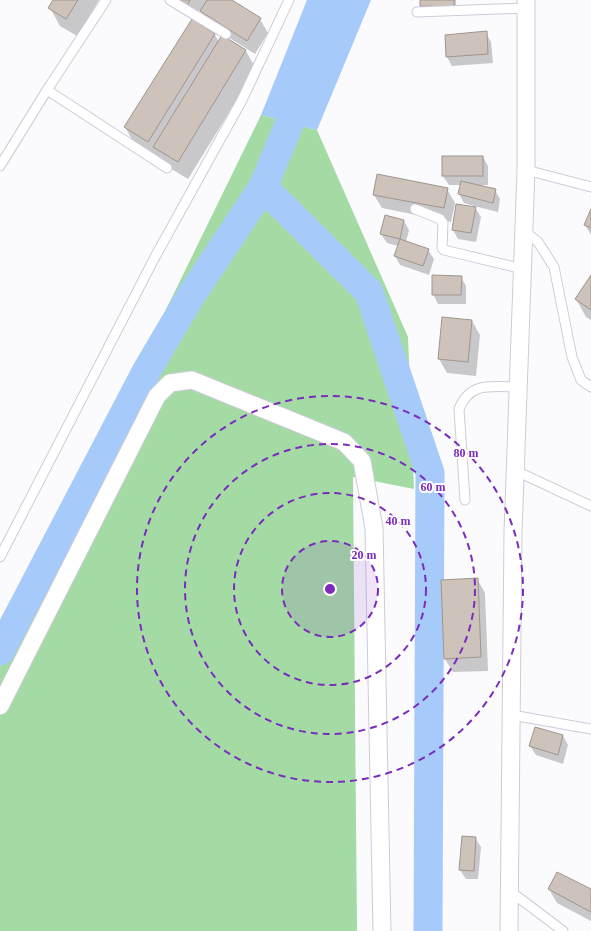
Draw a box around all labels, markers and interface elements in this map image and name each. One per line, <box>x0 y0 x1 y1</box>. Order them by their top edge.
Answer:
text: 80 m <box>454 446 479 460</box>
text: 60 m <box>421 480 446 494</box>
text: 40 m <box>386 514 411 528</box>
text: 20 m <box>352 548 377 562</box>
centre of rings <box>323 582 337 596</box>

